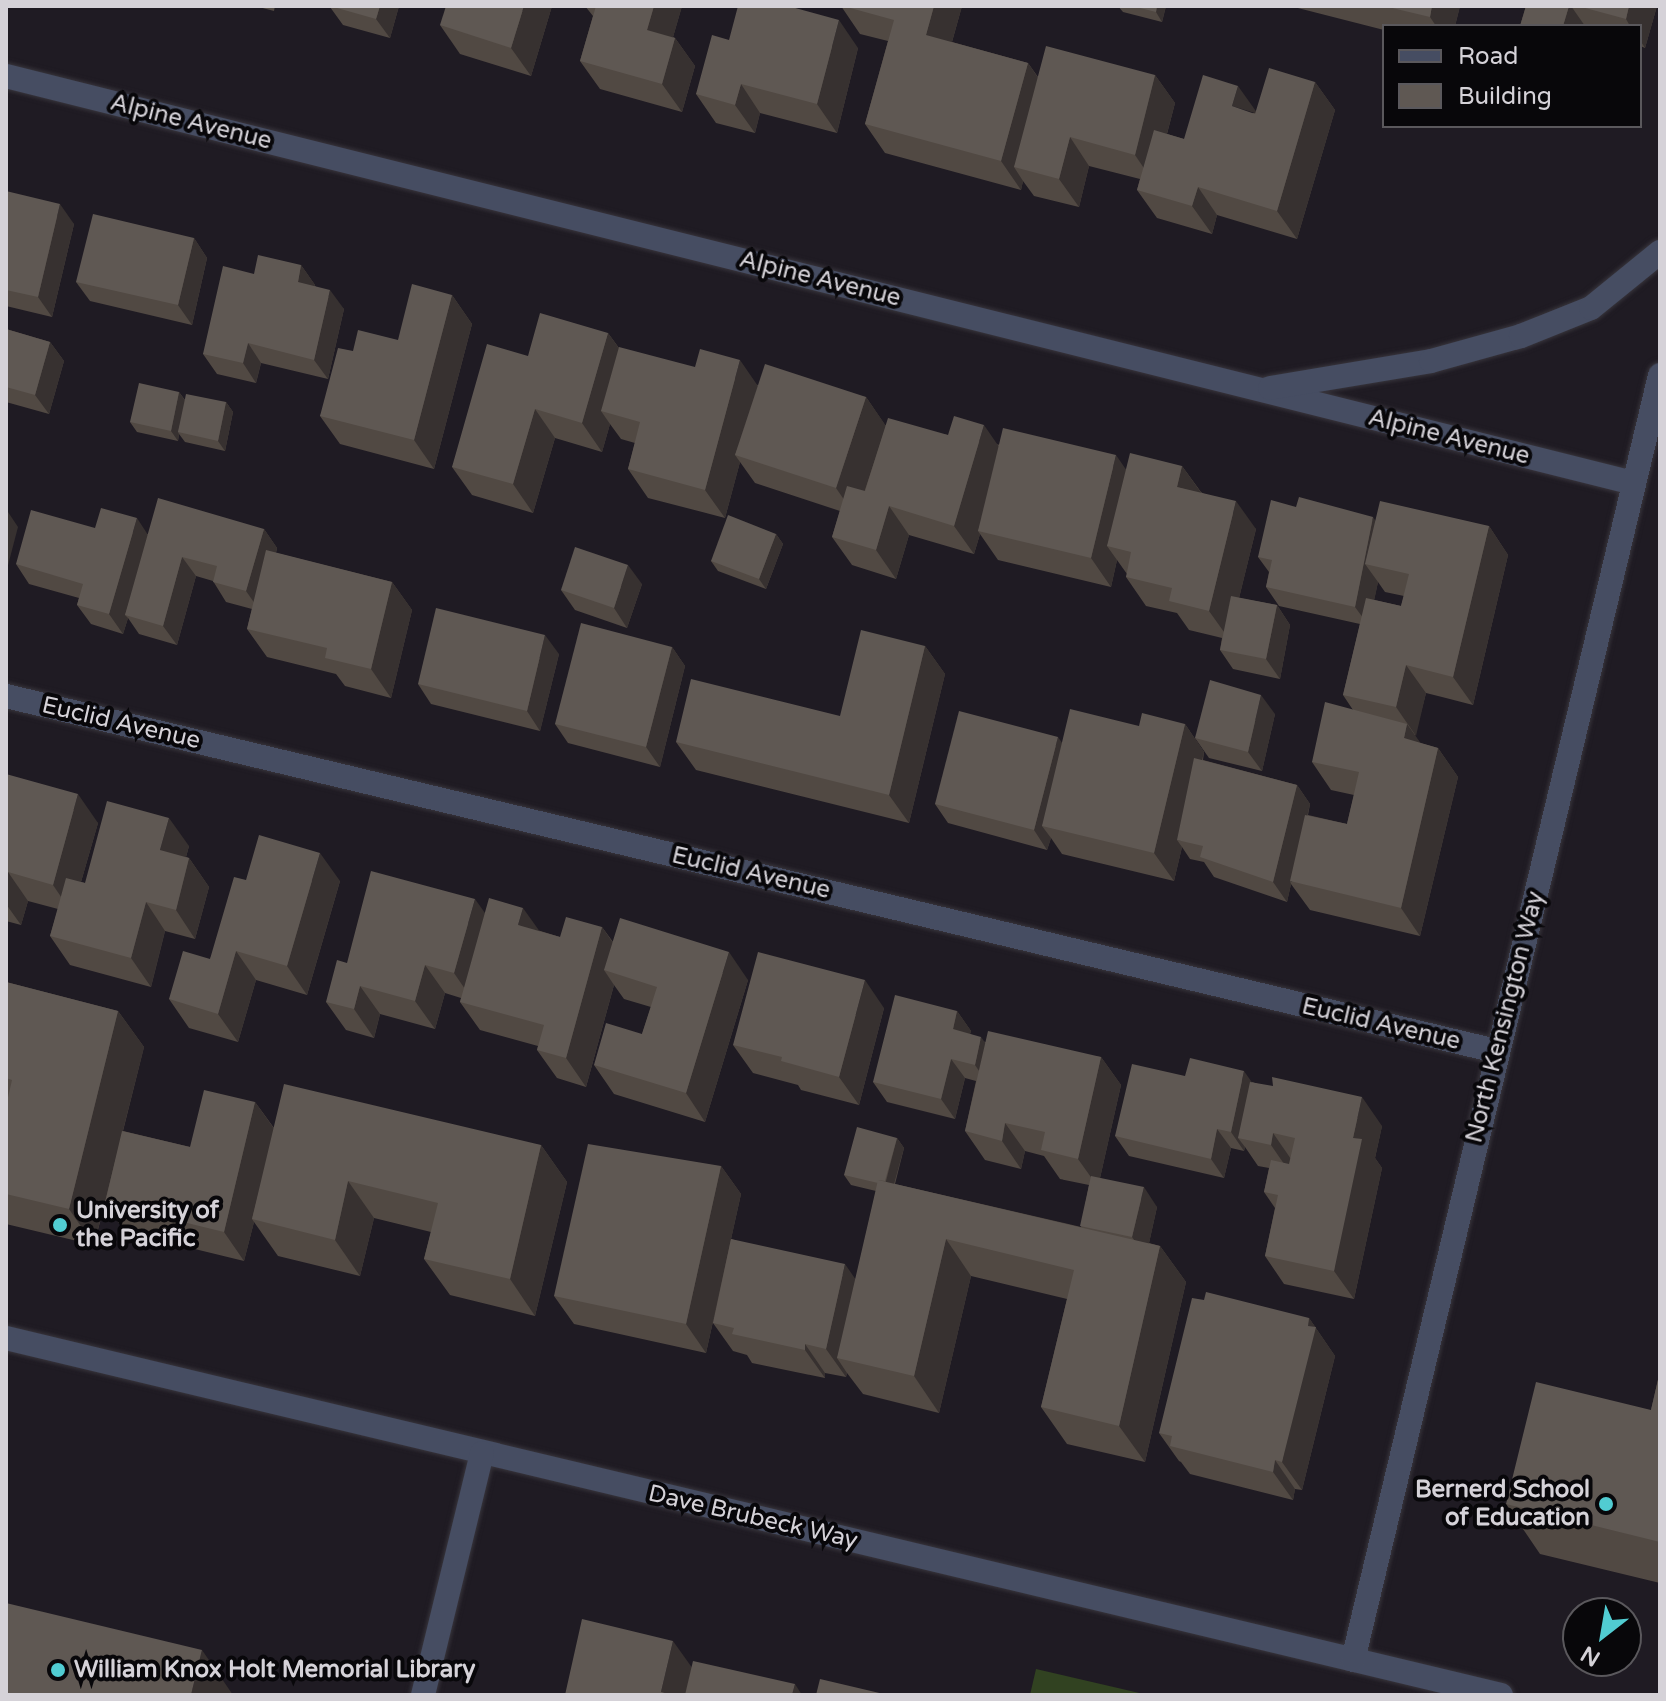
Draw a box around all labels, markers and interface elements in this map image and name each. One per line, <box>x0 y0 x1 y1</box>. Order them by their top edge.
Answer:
legend <box>1382 24 1642 128</box>
text: Road <box>1458 42 1518 71</box>
text: Building <box>1458 82 1552 111</box>
street label: Alpine Avenue <box>107 88 275 156</box>
street label: Alpine Avenue <box>736 245 904 313</box>
street label: Alpine Avenue <box>1365 403 1533 471</box>
street label: Euclid Avenue <box>39 691 203 755</box>
street label: Euclid Avenue <box>669 841 833 905</box>
street label: North Kensington Way <box>1460 888 1550 1146</box>
street label: Euclid Avenue <box>1299 992 1463 1056</box>
place label: University of the Pacific <box>76 1197 219 1253</box>
marker: University of the Pacific <box>51 1216 69 1234</box>
place label: Bernerd School of Education <box>1415 1476 1590 1532</box>
street label: Dave Brubeck Way <box>645 1479 861 1555</box>
marker: Bernerd School of Education <box>1597 1495 1615 1513</box>
north arrow <box>1562 1597 1642 1677</box>
text: N <box>1576 1640 1605 1672</box>
place label: William Knox Holt Memorial Library <box>74 1656 475 1684</box>
marker: William Knox Holt Memorial Library <box>49 1661 67 1679</box>

